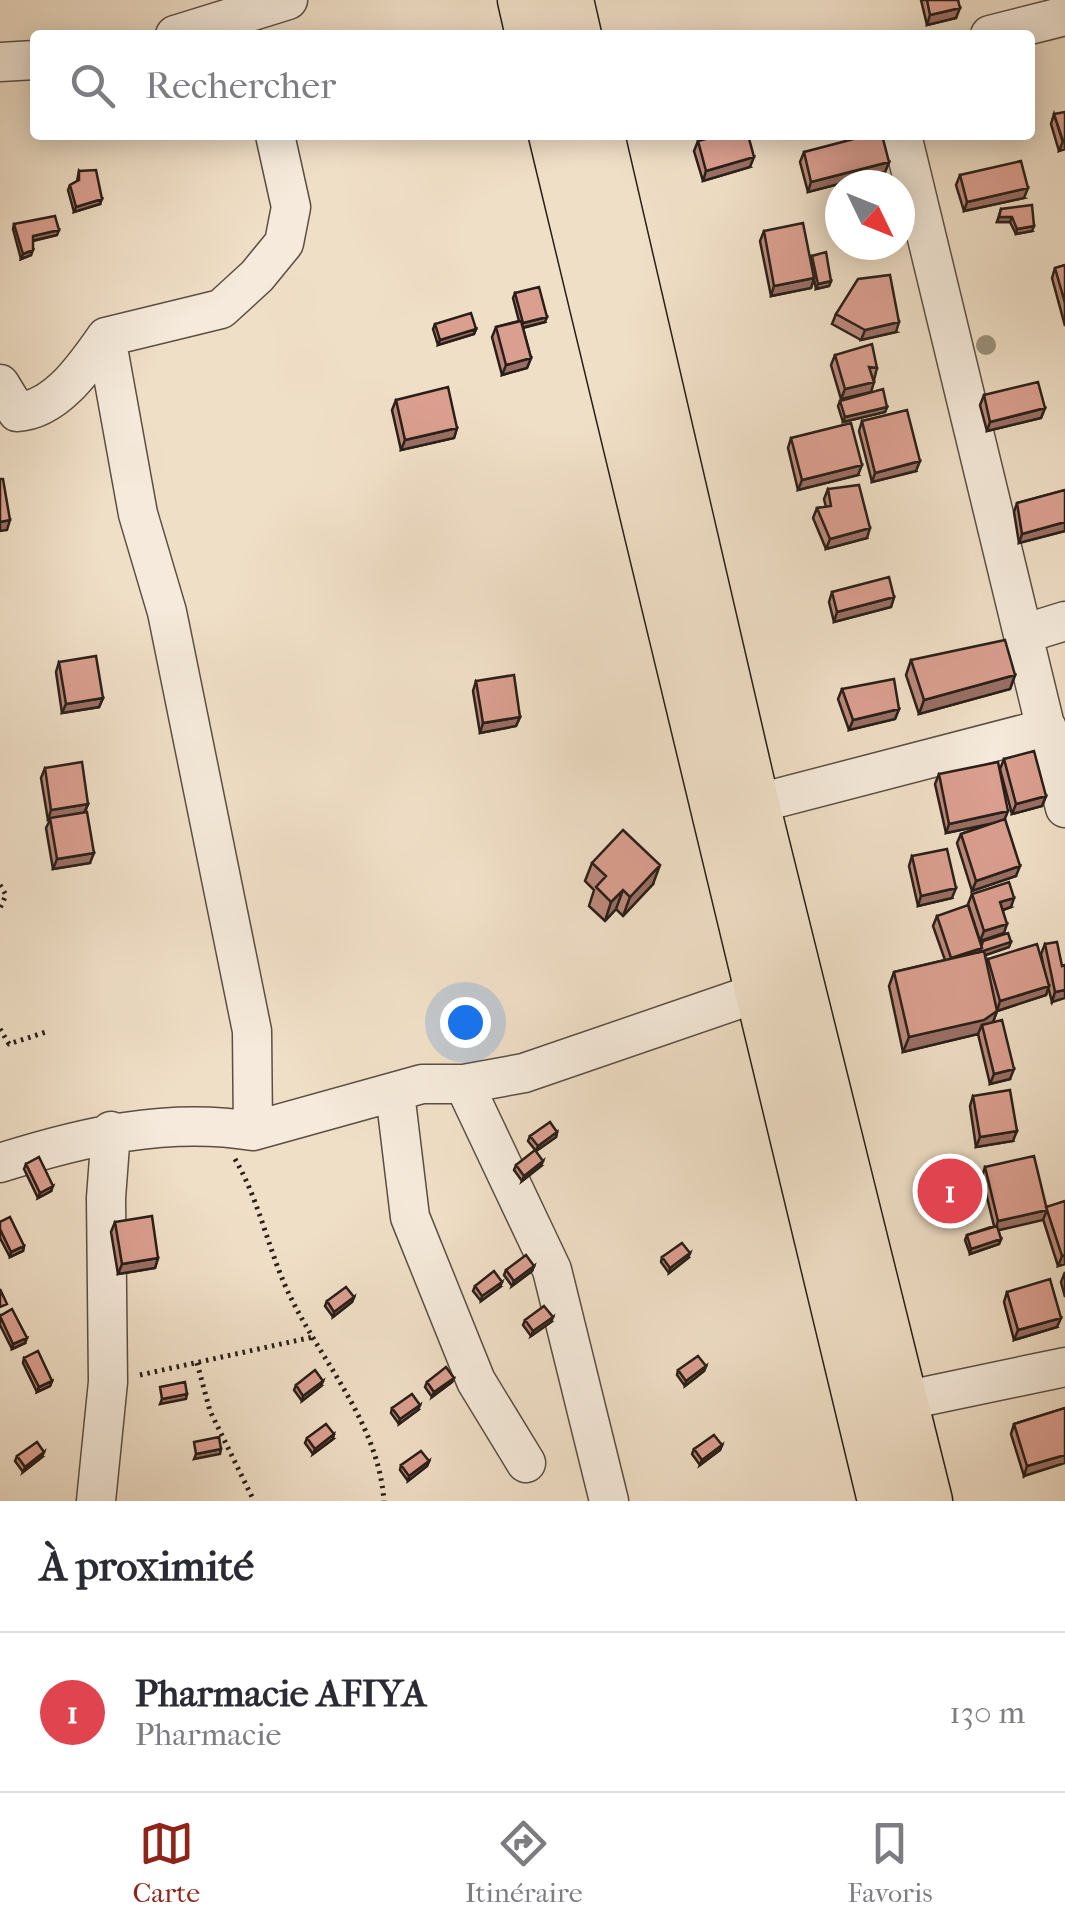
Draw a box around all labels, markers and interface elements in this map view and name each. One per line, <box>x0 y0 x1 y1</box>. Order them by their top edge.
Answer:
search box <box>30 30 1035 140</box>
icon: search <box>65 58 120 113</box>
text: Rechercher <box>145 63 336 108</box>
north arrow <box>825 170 915 260</box>
your location <box>440 997 491 1048</box>
pin: 1 <box>918 1154 982 1228</box>
text: À proximité <box>40 1542 254 1591</box>
text: Pharmacie AFIYA <box>135 1671 427 1716</box>
text: 1 <box>67 1694 78 1731</box>
text: 130 m <box>949 1694 1025 1731</box>
text: Pharmacie <box>135 1716 281 1753</box>
tab: Carte <box>132 1816 200 1909</box>
tab: Itinéraire <box>465 1816 582 1909</box>
tab: Favoris <box>847 1816 933 1909</box>

